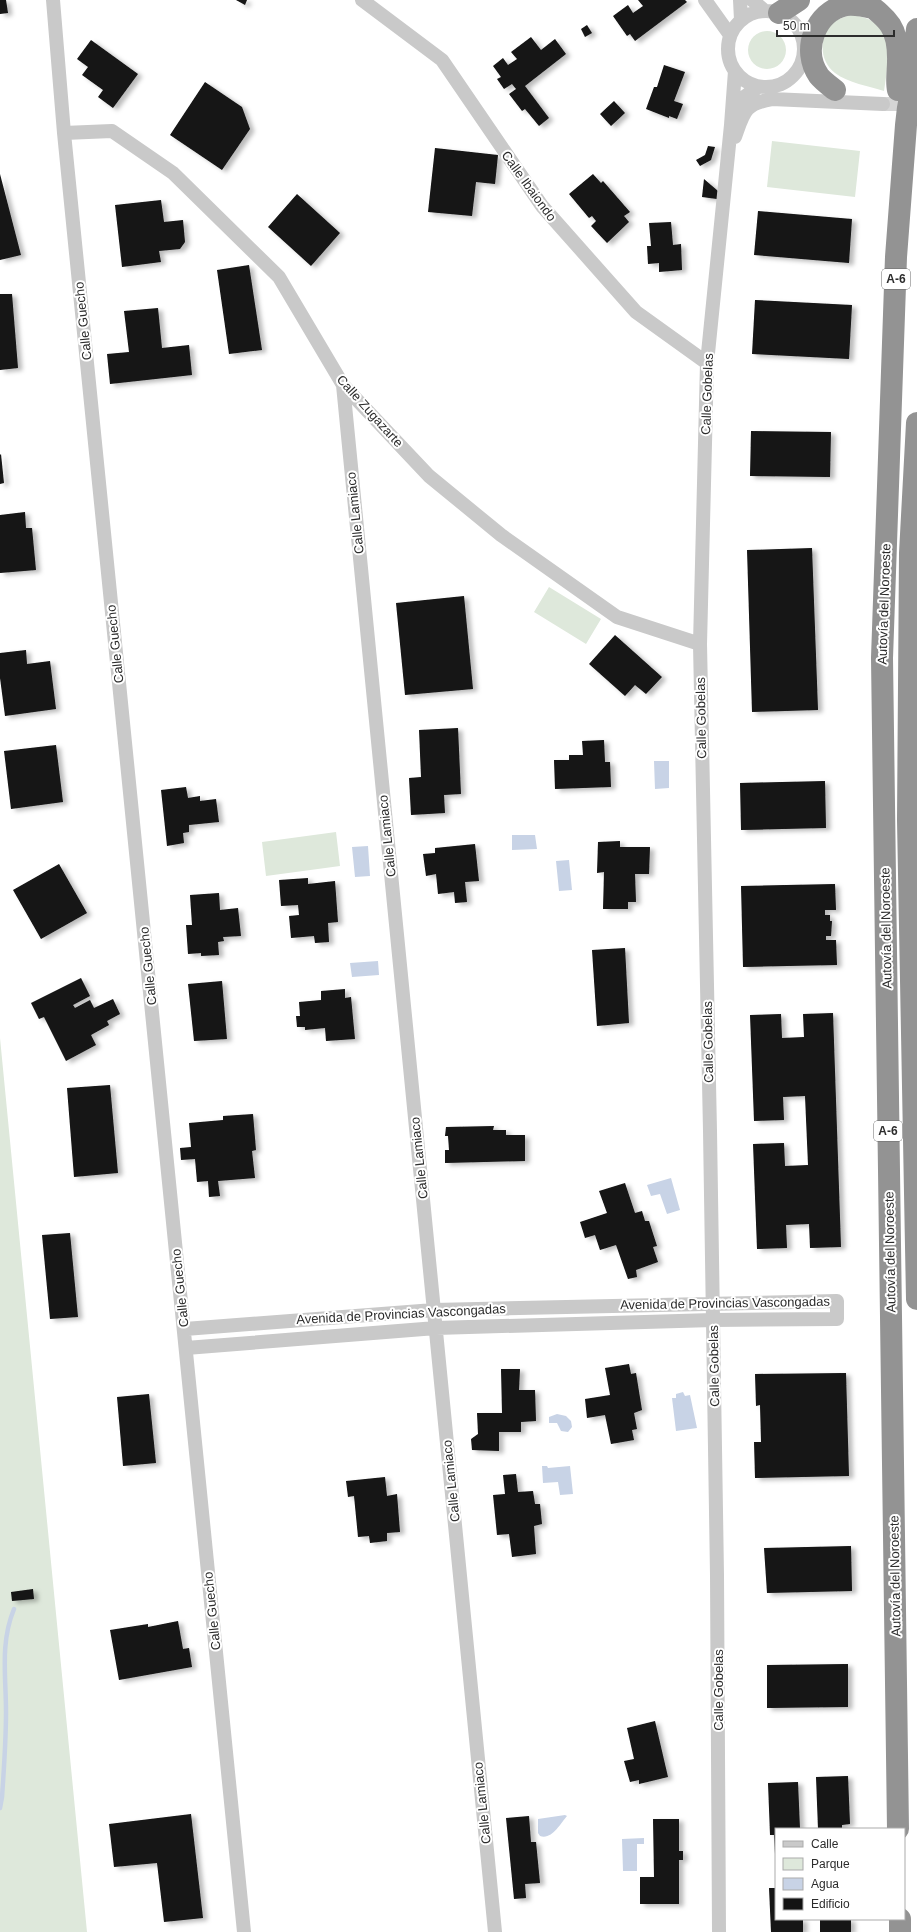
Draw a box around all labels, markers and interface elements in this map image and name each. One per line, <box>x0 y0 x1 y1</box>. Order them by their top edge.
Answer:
scale bar <box>777 12 894 38</box>
text: 50 m <box>783 19 810 33</box>
street label: Calle Ibaiondo <box>499 148 559 224</box>
road number: A-6 <box>882 269 910 289</box>
street label: Calle Guecho <box>71 281 95 361</box>
street label: Calle Gobelas <box>698 352 716 435</box>
street label: Calle Zugazarte <box>334 372 406 450</box>
street label: Calle Lamiaco <box>343 471 367 555</box>
street label: Autovía del Noroeste <box>874 543 894 665</box>
street label: Calle Guecho <box>103 604 127 684</box>
street label: Calle Gobelas <box>693 677 709 759</box>
street label: Calle Lamiaco <box>375 794 399 878</box>
street label: Autovía del Noroeste <box>877 867 895 989</box>
street label: Calle Guecho <box>136 926 160 1006</box>
street label: Calle Gobelas <box>700 1001 716 1083</box>
street label: Calle Lamiaco <box>407 1116 431 1200</box>
road number: A-6 <box>874 1121 902 1141</box>
street label: Autovía del Noroeste <box>881 1191 899 1313</box>
street label: Calle Guecho <box>168 1248 192 1328</box>
street label: Avenida de Provincias Vascongadas <box>620 1294 831 1312</box>
street label: Avenida de Provincias Vascongadas <box>296 1301 507 1327</box>
street label: Calle Gobelas <box>706 1325 722 1407</box>
street label: Calle Lamiaco <box>439 1439 463 1523</box>
street label: Autovía del Noroeste <box>886 1515 904 1637</box>
street label: Calle Guecho <box>200 1571 224 1651</box>
street label: Calle Gobelas <box>711 1649 726 1731</box>
street label: Calle Lamiaco <box>470 1761 494 1845</box>
legend <box>775 1828 905 1920</box>
text: Calle <box>811 1837 839 1851</box>
text: Parque <box>811 1857 850 1871</box>
text: Agua <box>811 1877 839 1891</box>
text: Edificio <box>811 1897 850 1911</box>

